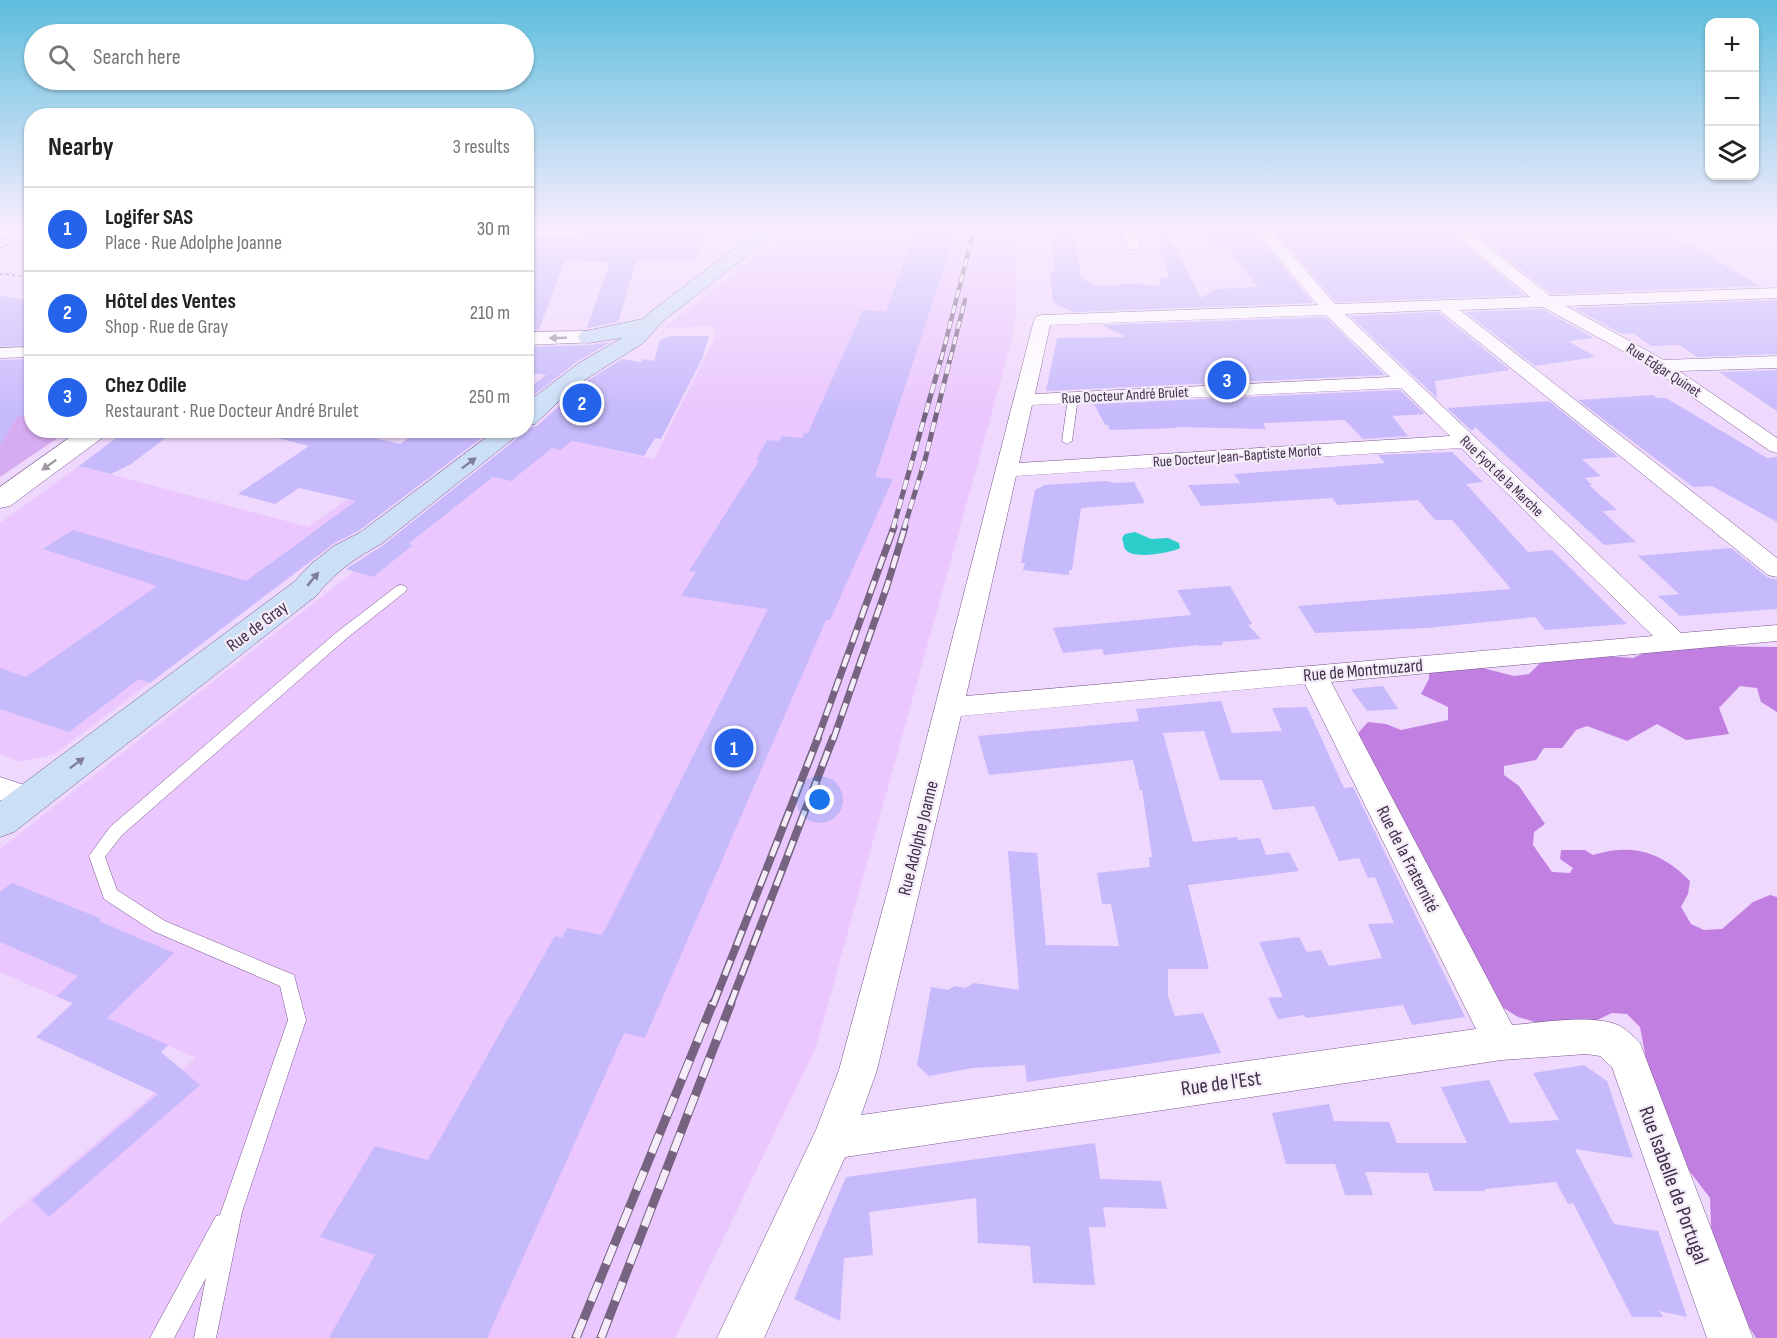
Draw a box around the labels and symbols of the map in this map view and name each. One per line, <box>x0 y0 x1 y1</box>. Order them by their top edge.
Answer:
one-way arrow <box>548 333 567 343</box>
street label: Rue Edgar Quinet <box>1623 339 1705 402</box>
pin: 3 <box>1208 358 1246 403</box>
pin: 2 <box>562 380 602 426</box>
street label: Rue Docteur André Brulet <box>1061 383 1189 408</box>
street label: Rue Fyot de la Marche <box>1456 432 1547 521</box>
street label: Rue Docteur Jean-Baptiste Morlot <box>1152 441 1322 472</box>
one-way arrow <box>42 458 57 470</box>
one-way arrow <box>462 458 477 470</box>
one-way arrow <box>307 571 320 587</box>
street label: Rue de Gray <box>223 597 292 656</box>
street label: Rue de Montmuzard <box>1302 655 1424 686</box>
pin: 1 <box>714 726 754 771</box>
one-way arrow <box>69 757 85 770</box>
street label: Rue Adolphe Joanne <box>894 778 943 898</box>
your location <box>805 785 834 814</box>
street label: Rue de la Fraternité <box>1372 802 1443 916</box>
street label: Rue de l'Est <box>1179 1066 1263 1101</box>
street label: Rue Isabelle de Portugal <box>1633 1103 1714 1268</box>

